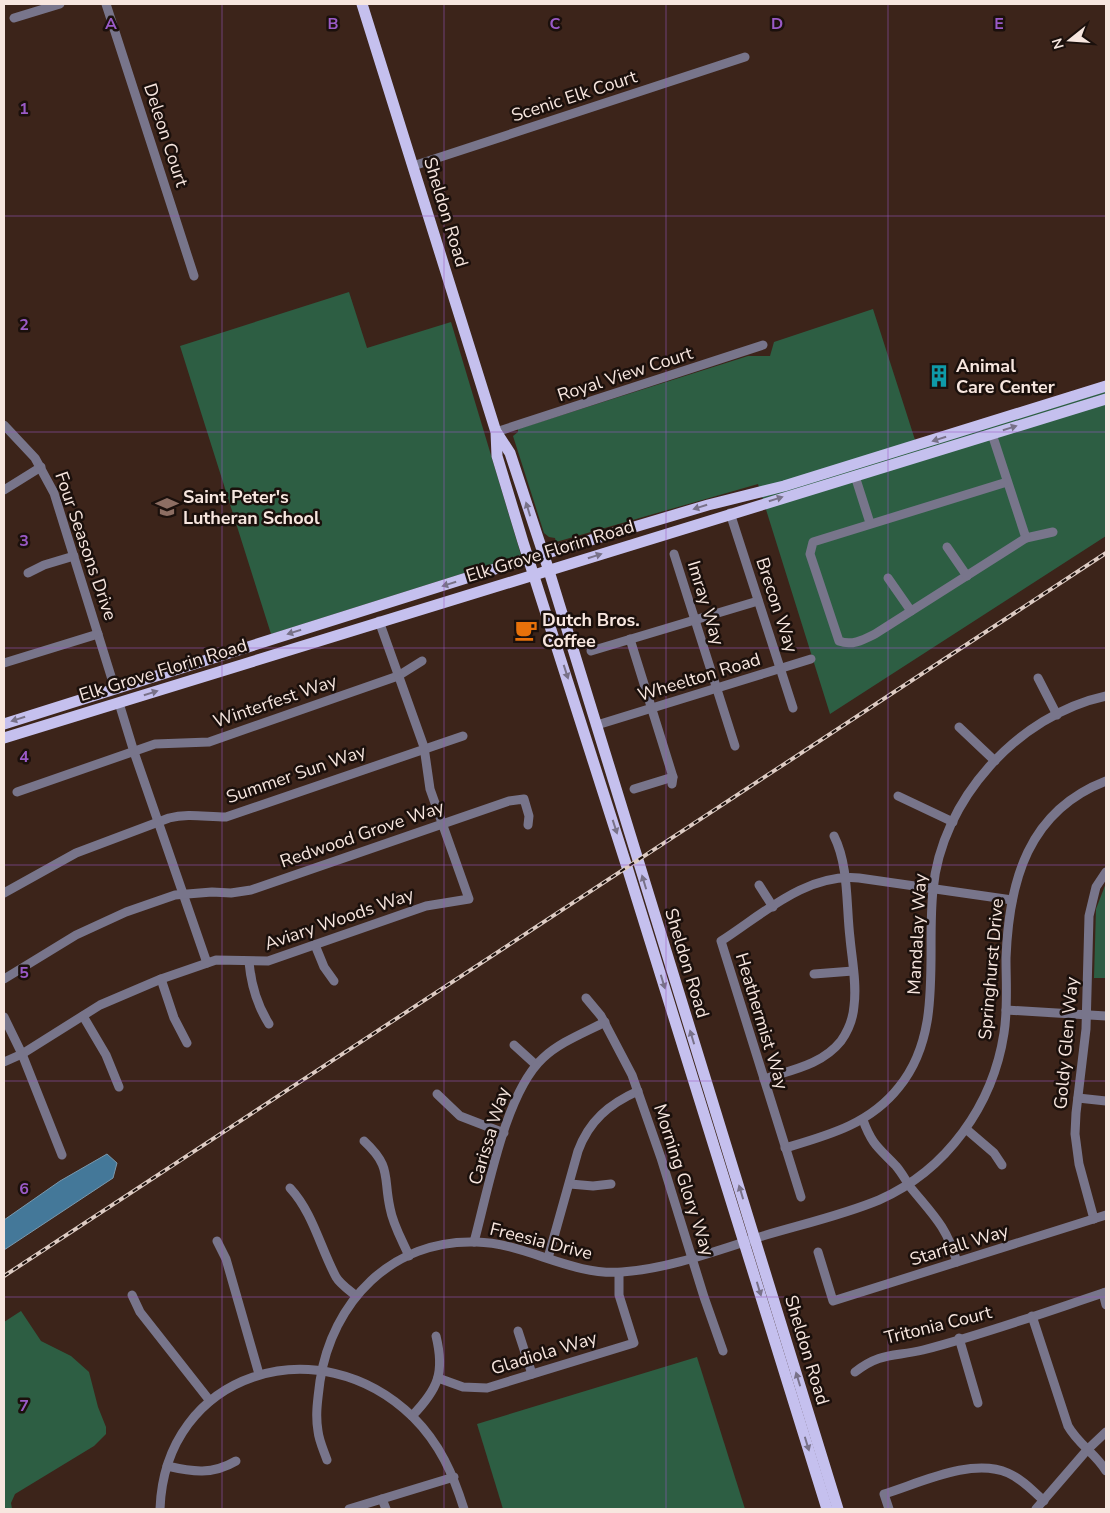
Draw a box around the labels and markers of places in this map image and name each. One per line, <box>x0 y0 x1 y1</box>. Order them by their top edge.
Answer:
place label: Animal Care Center <box>956 354 1055 399</box>
building icon: Animal Care Center <box>926 363 952 389</box>
place label: Saint Peter's Lutheran School <box>183 485 320 530</box>
school or university icon: Saint Peter's Lutheran School <box>154 494 180 520</box>
place label: Dutch Bros. Coffee <box>542 608 640 653</box>
cafe icon: Dutch Bros. Coffee <box>513 617 539 643</box>

